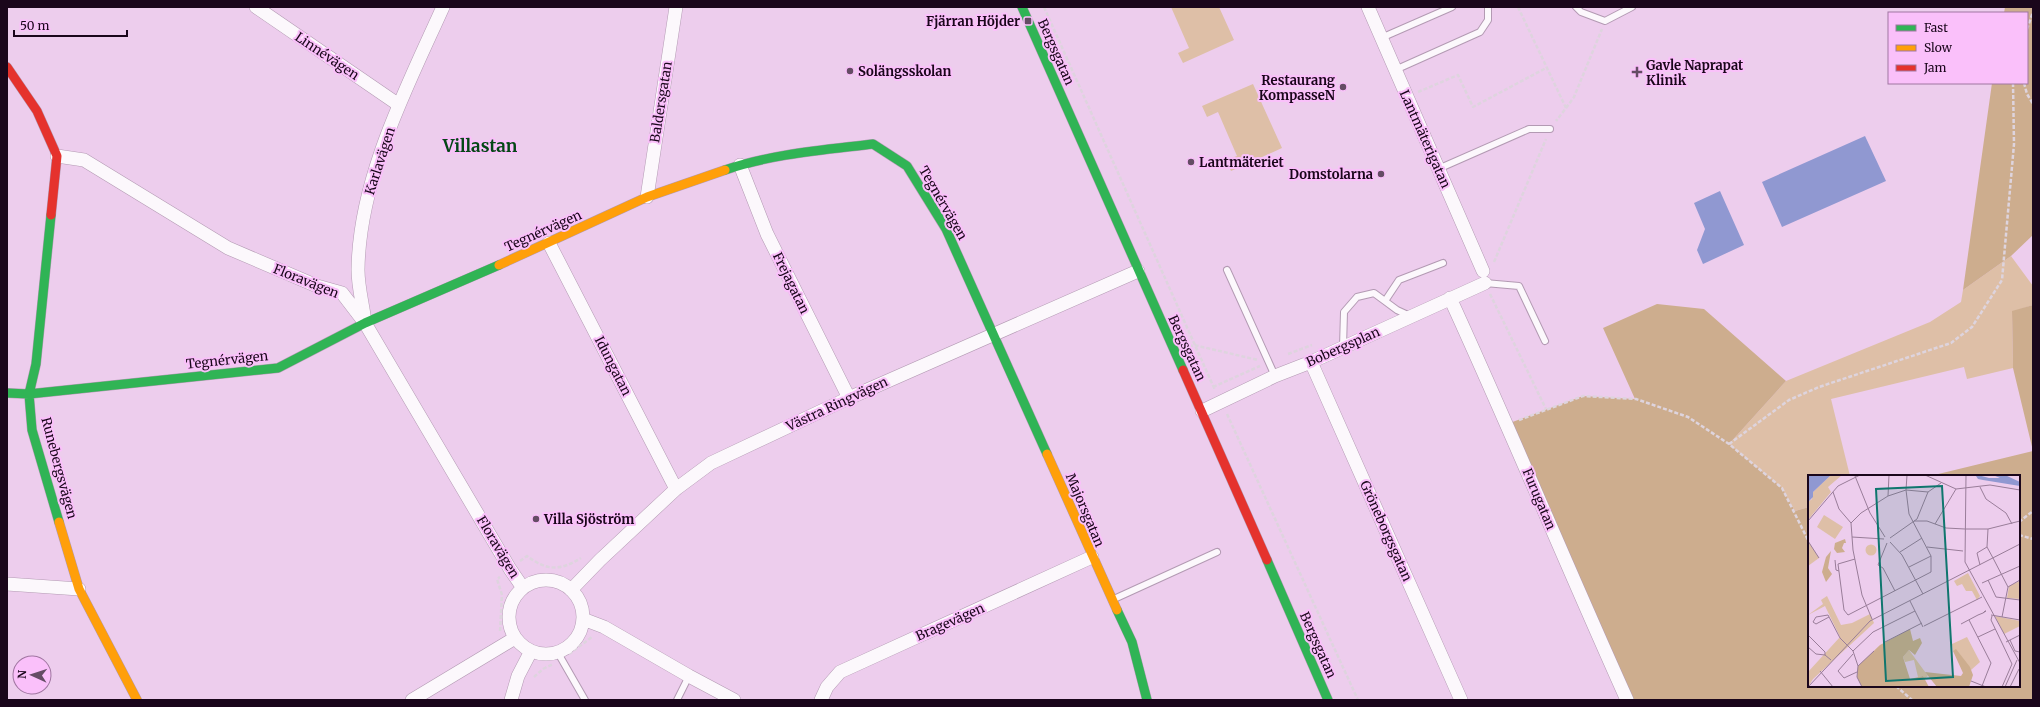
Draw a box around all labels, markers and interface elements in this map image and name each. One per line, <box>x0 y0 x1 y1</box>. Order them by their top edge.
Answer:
scale bar <box>14 12 127 38</box>
legend <box>1888 12 2028 84</box>
place label: Fjärran Höjder <box>926 13 1020 30</box>
marker: Fjärran Höjder <box>1023 16 1033 26</box>
street label: Bergsgatan <box>1034 16 1078 88</box>
text: 50 m <box>20 18 49 33</box>
text: Fast <box>1924 20 1948 35</box>
street label: Linnévägen <box>292 28 363 84</box>
text: Slow <box>1924 40 1953 55</box>
place label: Gavle Naprapat Klinik <box>1646 57 1744 89</box>
street label: Baldersgatan <box>646 60 676 144</box>
text: Jam <box>1923 60 1947 75</box>
place label: Solängsskolan <box>858 63 952 80</box>
marker: Solängsskolan <box>845 66 855 76</box>
marker: Gavle Naprapat Klinik <box>1631 66 1643 78</box>
place label: Restaurang KompasseN <box>1259 72 1336 104</box>
marker: Restaurang KompasseN <box>1338 82 1348 92</box>
street label: Lantmäterigatan <box>1396 87 1454 191</box>
street label: Karlavägen <box>361 125 399 197</box>
district label: Villastan <box>442 135 518 157</box>
place label: Lantmäteriet <box>1199 154 1285 171</box>
marker: Lantmäteriet <box>1186 157 1196 167</box>
street label: Tegnérvägen <box>915 163 971 243</box>
place label: Domstolarna <box>1289 166 1373 183</box>
marker: Domstolarna <box>1376 169 1386 179</box>
street label: Tegnérvägen <box>502 206 584 256</box>
street label: Frejagatan <box>769 250 813 317</box>
street label: Floravägen <box>271 260 342 302</box>
street label: Bergsgatan <box>1164 312 1210 384</box>
street label: Bobergsplan <box>1304 323 1383 371</box>
street label: Idungatan <box>591 333 635 399</box>
street label: Tegnérvägen <box>185 347 269 373</box>
street label: Västra Ringvägen <box>783 373 891 435</box>
street label: Runebergsvägen <box>37 415 81 521</box>
street label: Furugatan <box>1518 466 1560 533</box>
street label: Majorsgatan <box>1062 471 1108 550</box>
inset map <box>1808 475 2020 687</box>
street label: Gröneborgsgatan <box>1356 478 1416 584</box>
place label: Villa Sjöström <box>543 511 634 528</box>
street label: Floravägen <box>473 513 523 581</box>
marker: Villa Sjöström <box>531 514 541 524</box>
street label: Bragevägen <box>913 599 987 645</box>
street label: Bergsgatan <box>1296 609 1340 681</box>
north arrow <box>12 655 52 695</box>
text: N <box>15 669 29 679</box>

